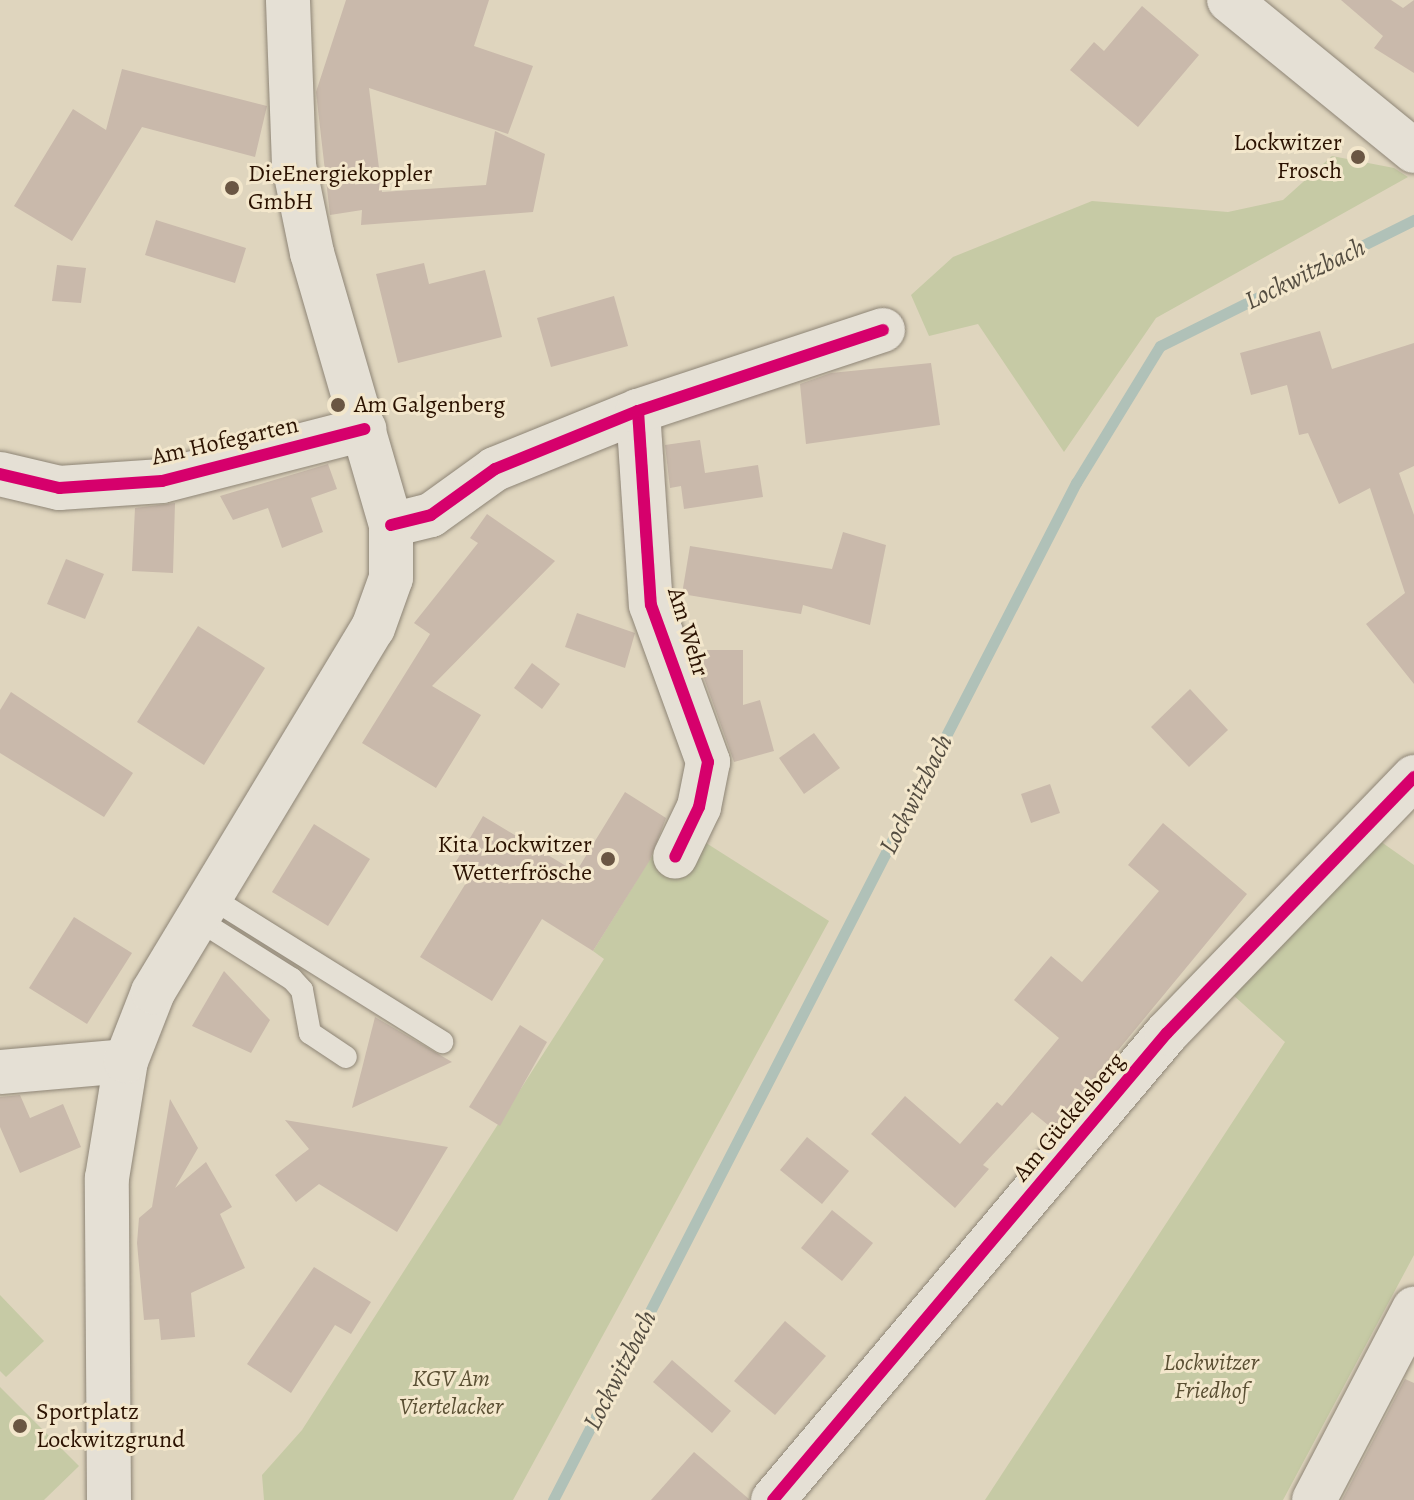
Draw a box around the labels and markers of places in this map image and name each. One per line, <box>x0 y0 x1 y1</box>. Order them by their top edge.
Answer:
place label: Lockwitzer Frosch <box>1233 129 1342 185</box>
marker: Lockwitzer Frosch <box>1349 148 1367 166</box>
place label: DieEnergiekoppler GmbH <box>248 160 432 216</box>
marker: DieEnergiekoppler GmbH <box>223 179 241 197</box>
place label: Am Galgenberg <box>354 391 505 419</box>
marker: Am Galgenberg <box>329 396 347 414</box>
place label: Kita Lockwitzer Wetterfrösche <box>437 831 592 887</box>
marker: Kita Lockwitzer Wetterfrösche <box>599 850 617 868</box>
place label: Sportplatz Lockwitzgrund <box>36 1398 185 1454</box>
marker: Sportplatz Lockwitzgrund <box>11 1417 29 1435</box>

